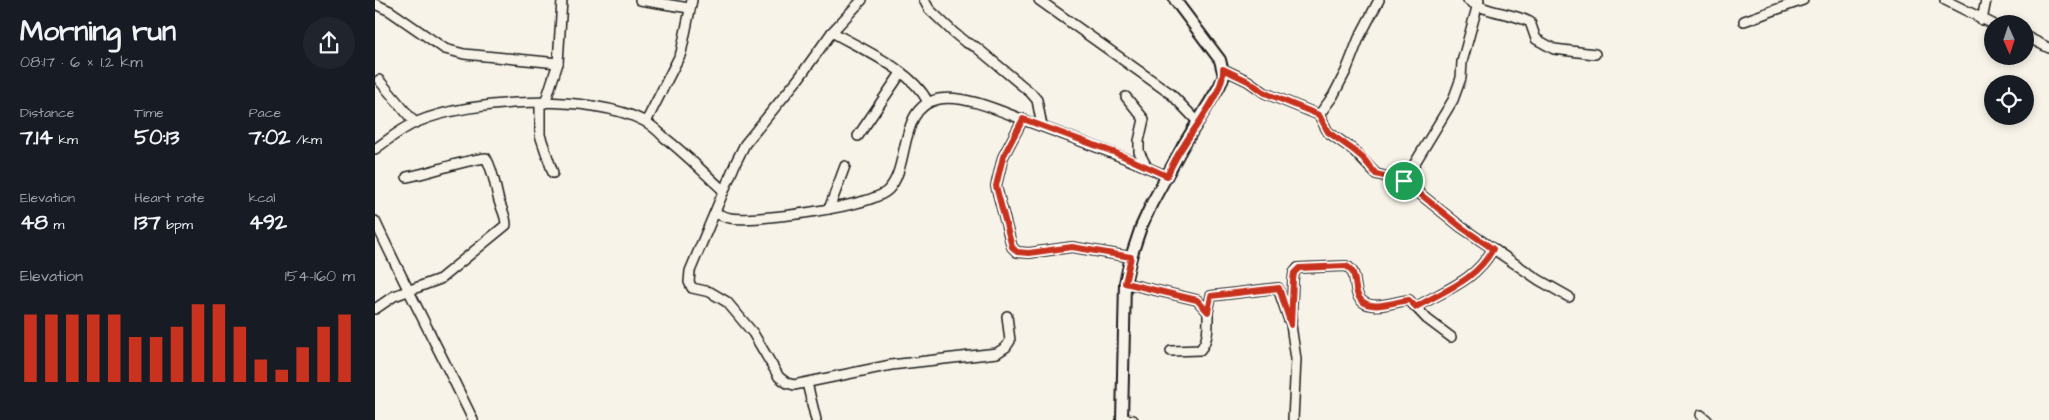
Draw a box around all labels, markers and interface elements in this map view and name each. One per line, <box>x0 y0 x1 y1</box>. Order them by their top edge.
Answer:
text: Morning run <box>20 12 176 51</box>
north arrow <box>1984 15 2034 65</box>
map controls <box>1984 15 2034 125</box>
button: share <box>303 17 355 69</box>
text: 08:17 · 6 × 1.2 km <box>20 51 143 73</box>
button: locate <box>1984 75 2034 125</box>
text: Distance <box>20 103 74 123</box>
text: Time <box>134 103 164 123</box>
text: Pace <box>249 103 281 123</box>
text: 7.14 <box>20 123 53 152</box>
text: 50:13 <box>134 123 179 152</box>
text: 7:02 <box>249 123 290 152</box>
text: km <box>53 130 78 150</box>
text: /km <box>290 130 322 150</box>
pin <box>1383 160 1425 202</box>
icon: arrive <box>1390 167 1418 195</box>
text: Elevation <box>20 188 75 208</box>
text: Heart rate <box>134 188 205 208</box>
text: kcal <box>249 188 275 208</box>
text: 48 <box>20 208 48 237</box>
text: 137 <box>134 208 161 237</box>
text: 492 <box>249 208 287 237</box>
text: m <box>48 215 64 235</box>
text: bpm <box>161 215 193 235</box>
text: Elevation <box>20 265 83 287</box>
text: 154–160 m <box>285 265 355 287</box>

